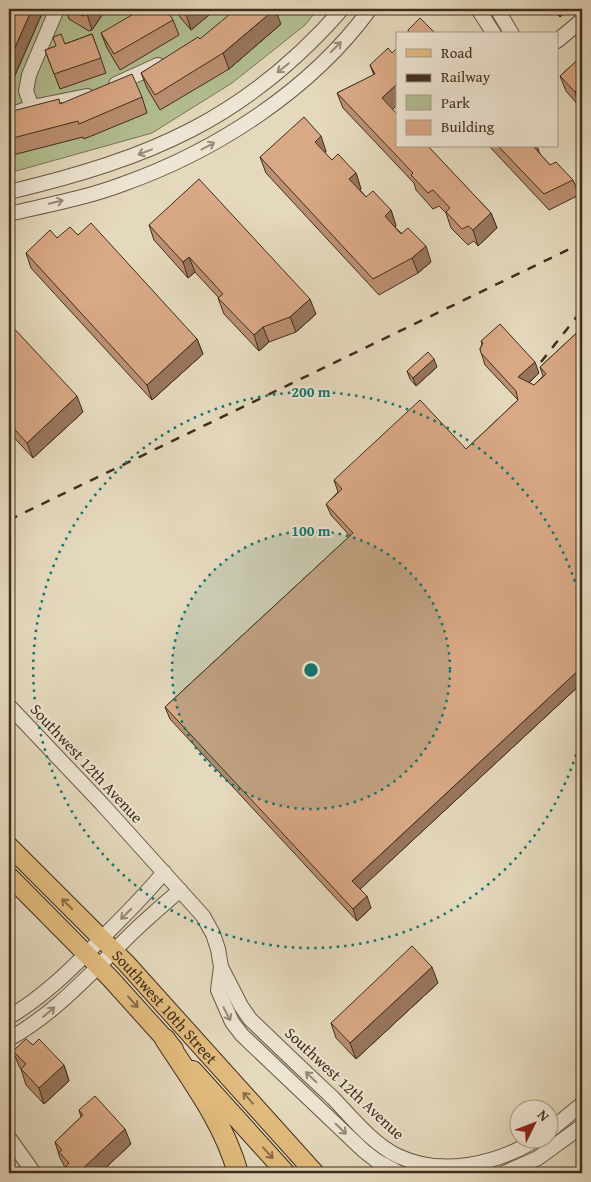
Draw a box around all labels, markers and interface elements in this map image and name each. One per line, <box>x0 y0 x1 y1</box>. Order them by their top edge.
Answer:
legend <box>396 32 558 148</box>
one-way arrow <box>330 41 342 53</box>
text: Road <box>441 42 472 63</box>
one-way arrow <box>277 63 290 74</box>
text: Railway <box>441 66 491 87</box>
text: Park <box>441 92 470 113</box>
text: Building <box>441 116 495 137</box>
one-way arrow <box>200 141 215 151</box>
one-way arrow <box>138 148 154 157</box>
one-way arrow <box>48 197 64 206</box>
text: 200 m <box>291 381 331 402</box>
text: 100 m <box>291 520 331 541</box>
centre of rings <box>302 661 320 679</box>
street label: Southwest 12th Avenue <box>25 698 149 828</box>
one-way arrow <box>61 898 73 910</box>
one-way arrow <box>120 908 132 920</box>
street label: Southwest 10th Street <box>107 944 224 1070</box>
one-way arrow <box>127 996 138 1009</box>
one-way arrow <box>42 1006 55 1017</box>
one-way arrow <box>223 1006 233 1020</box>
street label: Southwest 12th Avenue <box>280 1021 410 1145</box>
one-way arrow <box>304 1071 317 1083</box>
one-way arrow <box>242 1092 254 1105</box>
north arrow <box>508 1100 558 1150</box>
text: N <box>533 1105 555 1126</box>
one-way arrow <box>335 1123 347 1135</box>
one-way arrow <box>262 1147 274 1160</box>

